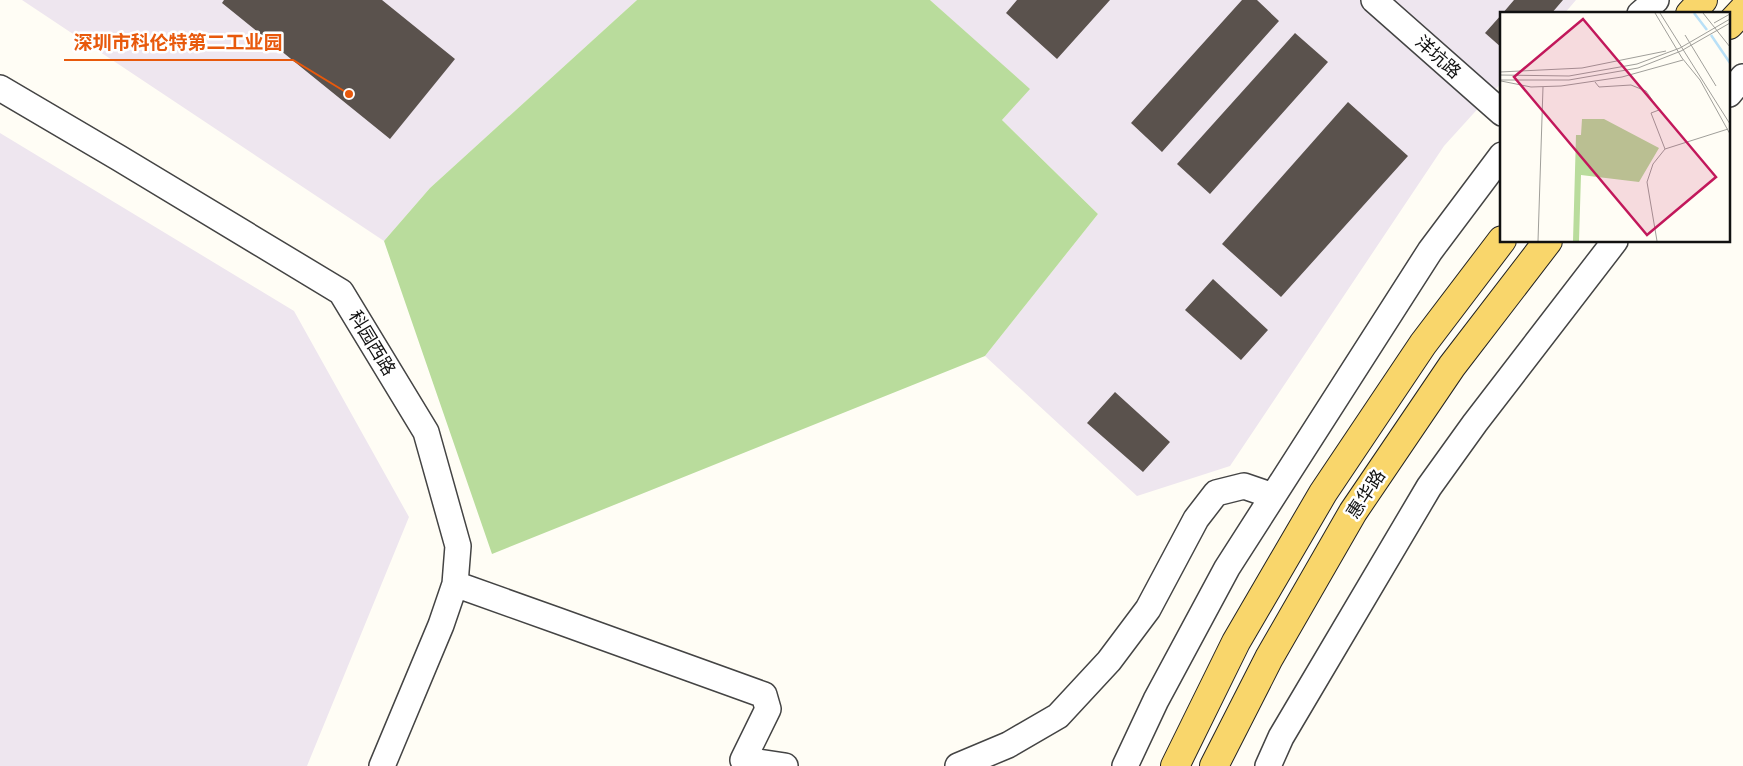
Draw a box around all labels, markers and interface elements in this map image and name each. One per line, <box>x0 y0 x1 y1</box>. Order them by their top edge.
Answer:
inset map <box>1500 12 1730 242</box>
callout: 深圳市科伦特第二工业园 <box>64 26 293 60</box>
text: 深圳市科伦特第二工业园 <box>73 30 283 54</box>
street label: 洋坑路 <box>1411 30 1466 83</box>
street label: 科园西路 <box>344 306 401 380</box>
street label: 惠华路 <box>1341 465 1390 523</box>

